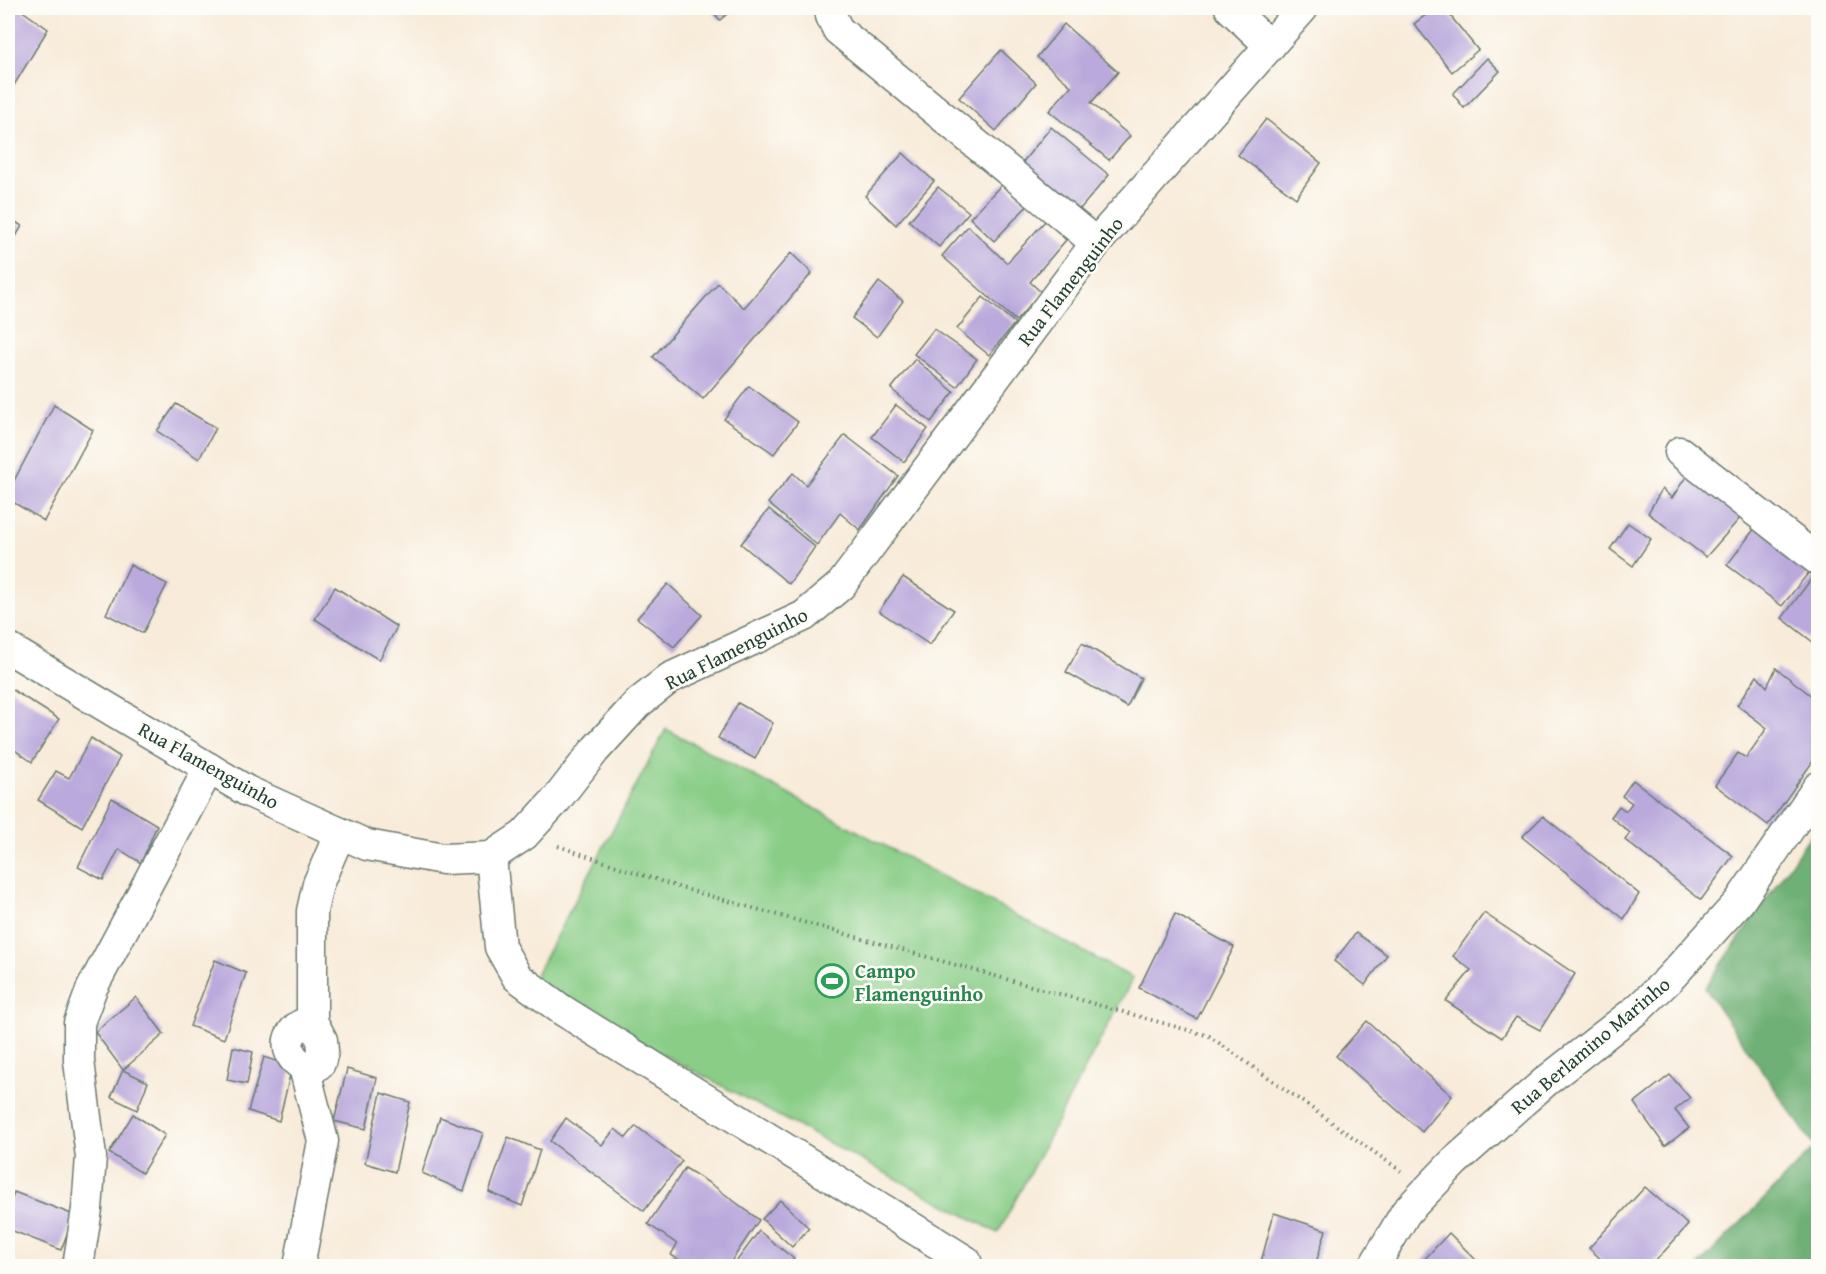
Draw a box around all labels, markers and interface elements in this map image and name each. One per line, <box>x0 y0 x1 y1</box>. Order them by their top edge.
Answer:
street label: Rua Flamenguinho <box>1010 210 1130 352</box>
street label: Rua Flamenguinho <box>659 599 813 697</box>
street label: Rua Flamenguinho <box>133 714 285 816</box>
place label: Campo Flamenguinho <box>855 956 983 1008</box>
sports icon: Campo Flamenguinho <box>814 963 850 999</box>
street label: Rua Berlamino Marinho <box>1504 969 1676 1121</box>

